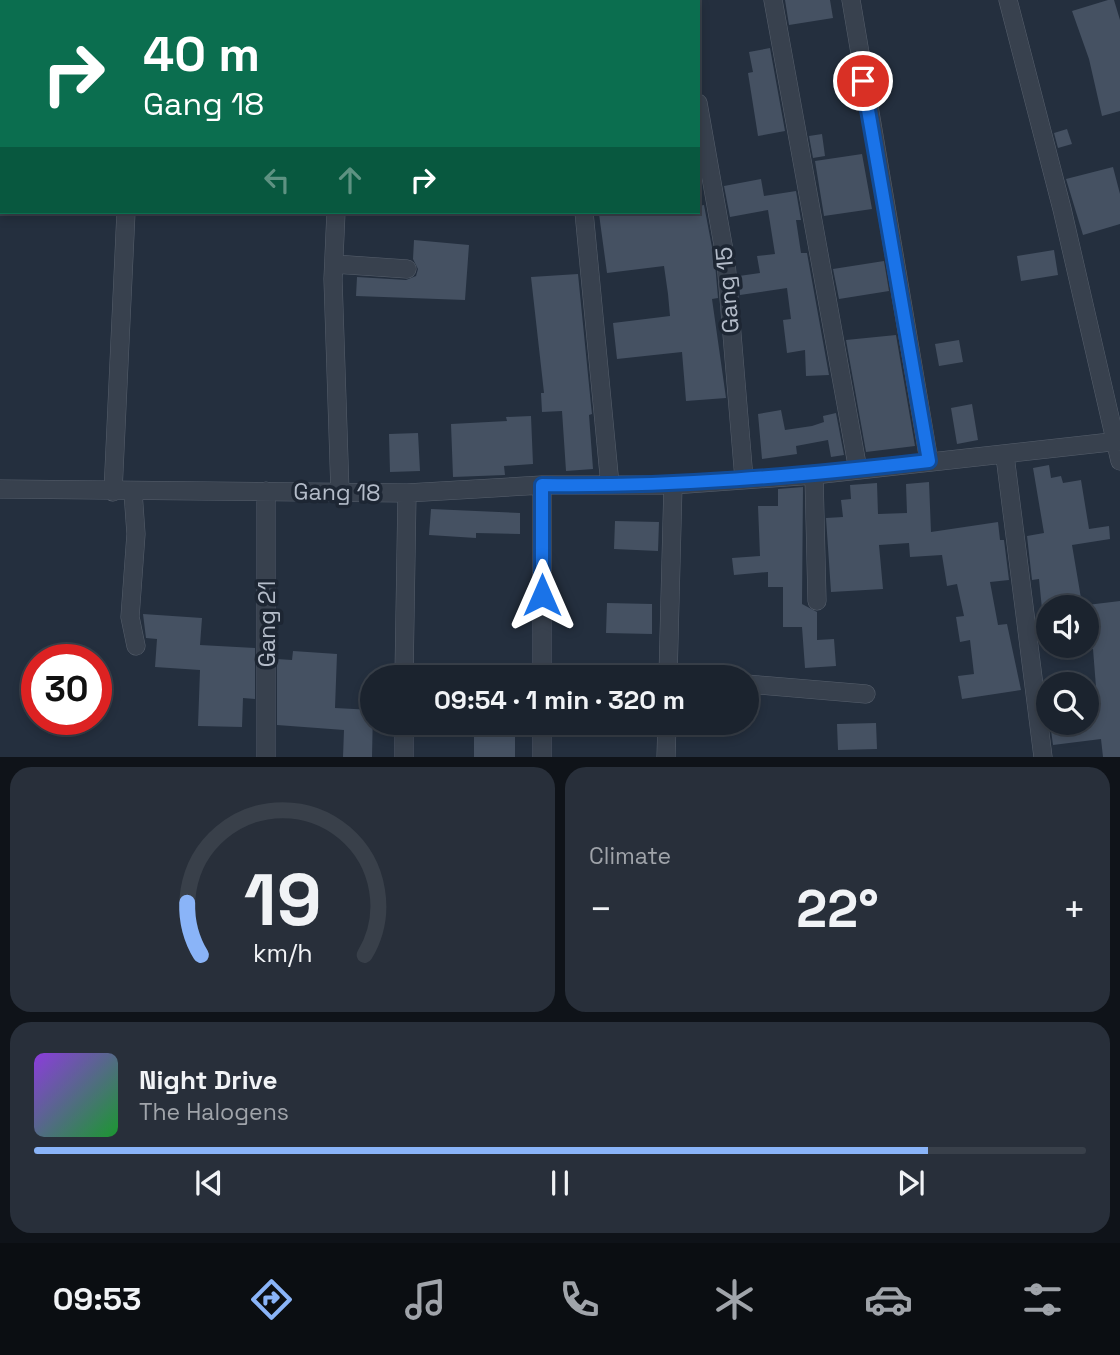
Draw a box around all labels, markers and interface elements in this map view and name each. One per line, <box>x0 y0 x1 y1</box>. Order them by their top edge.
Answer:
text: 40 m <box>143 23 260 85</box>
icon: right <box>28 28 119 119</box>
pin <box>833 51 893 111</box>
icon: arrive <box>844 62 882 100</box>
text: Gang 18 <box>143 84 264 124</box>
icon: left <box>258 161 296 199</box>
icon: ahead <box>331 161 369 199</box>
icon: right <box>404 161 442 199</box>
street label: Gang 15 <box>708 246 746 334</box>
street label: Gang 18 <box>293 476 381 508</box>
position arrow <box>505 558 579 632</box>
street label: Gang 21 <box>252 581 282 667</box>
map controls <box>1036 595 1099 735</box>
button: sound <box>1036 595 1099 658</box>
speed limit sign: 30 <box>21 644 112 735</box>
button: search <box>1036 672 1099 735</box>
text: 09:54 · 1 min · 320 m <box>434 683 685 717</box>
text: Climate <box>589 841 671 871</box>
text: 19 <box>244 854 321 947</box>
text: 22° <box>796 876 879 942</box>
text: − <box>589 885 613 933</box>
text: + <box>1062 885 1086 933</box>
text: km/h <box>253 937 312 969</box>
text: Night Drive <box>139 1063 277 1097</box>
text: The Halogens <box>139 1097 289 1127</box>
icon: previous <box>190 1164 228 1202</box>
icon: pause <box>541 1164 579 1202</box>
icon: next <box>892 1164 930 1202</box>
icon: directions <box>247 1275 296 1324</box>
icon: music <box>401 1275 450 1324</box>
icon: phone <box>555 1275 604 1324</box>
icon: climate <box>710 1275 759 1324</box>
icon: car <box>864 1275 913 1324</box>
icon: filters <box>1018 1275 1067 1324</box>
text: 09:53 <box>53 1279 141 1319</box>

